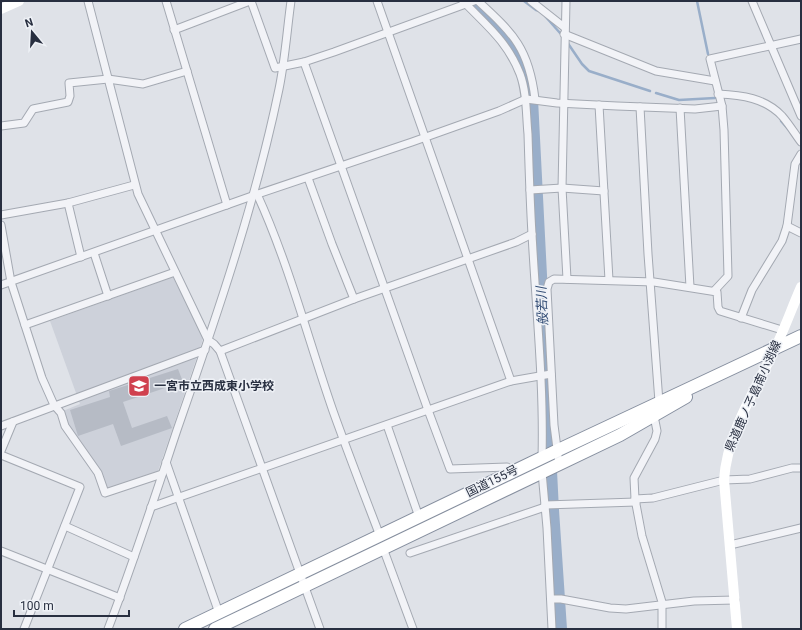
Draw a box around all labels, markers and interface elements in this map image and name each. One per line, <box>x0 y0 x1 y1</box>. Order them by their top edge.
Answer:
north arrow <box>12 12 52 52</box>
text: N <box>23 16 35 30</box>
water label: 般若川 <box>533 284 551 326</box>
street label: 県道鹿ノ子島南小渕線 <box>722 338 784 454</box>
school or university icon: 一宮市立西成東小学校 <box>126 373 152 399</box>
place label: 一宮市立西成東小学校 <box>154 379 274 393</box>
street label: 国道155号 <box>464 462 520 500</box>
scale bar <box>14 592 129 618</box>
text: 100 m <box>20 599 54 613</box>

